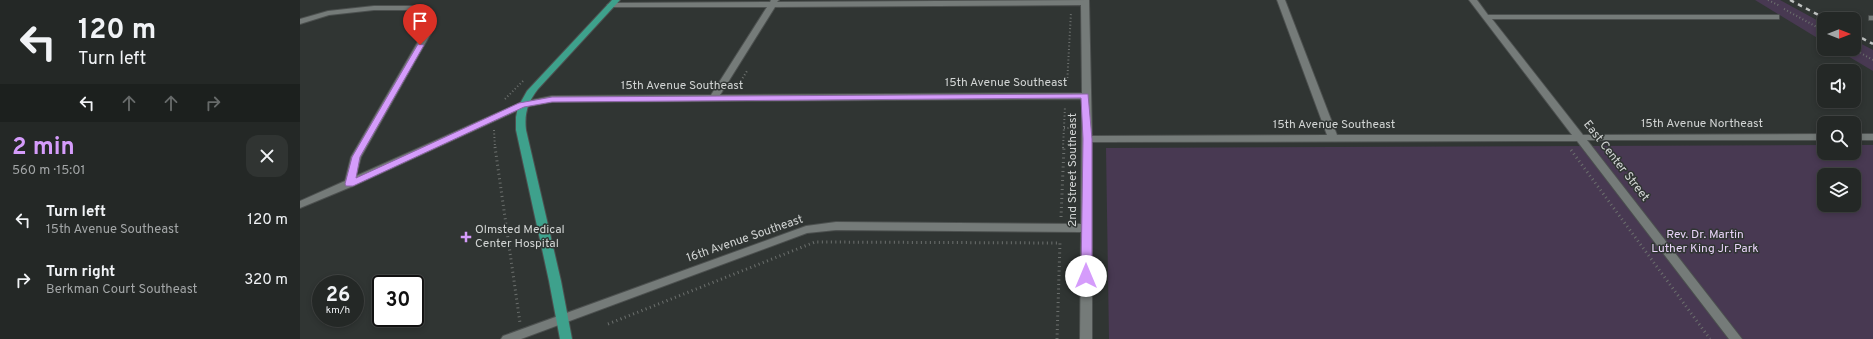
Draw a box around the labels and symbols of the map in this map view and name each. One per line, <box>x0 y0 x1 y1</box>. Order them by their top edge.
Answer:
pin <box>403 4 437 45</box>
north arrow <box>1817 12 1861 56</box>
street label: 15th Avenue Southeast <box>945 75 1067 91</box>
street label: 15th Avenue Southeast <box>621 78 743 94</box>
street label: 2nd Street Southeast <box>1065 113 1081 227</box>
street label: 15th Avenue Northeast <box>1641 116 1763 132</box>
street label: 15th Avenue Southeast <box>1273 117 1395 133</box>
street label: East Center Street <box>1579 117 1653 205</box>
street label: 16th Avenue Southeast <box>685 212 805 266</box>
place label: Olmsted Medical Center Hospital <box>475 222 565 252</box>
park label: Rev. Dr. Martin Luther King Jr. Park <box>1651 227 1759 257</box>
marker: Olmsted Medical Center Hospital <box>460 231 472 243</box>
position arrow <box>1065 255 1107 297</box>
speed limit sign: 30 <box>372 275 424 327</box>

